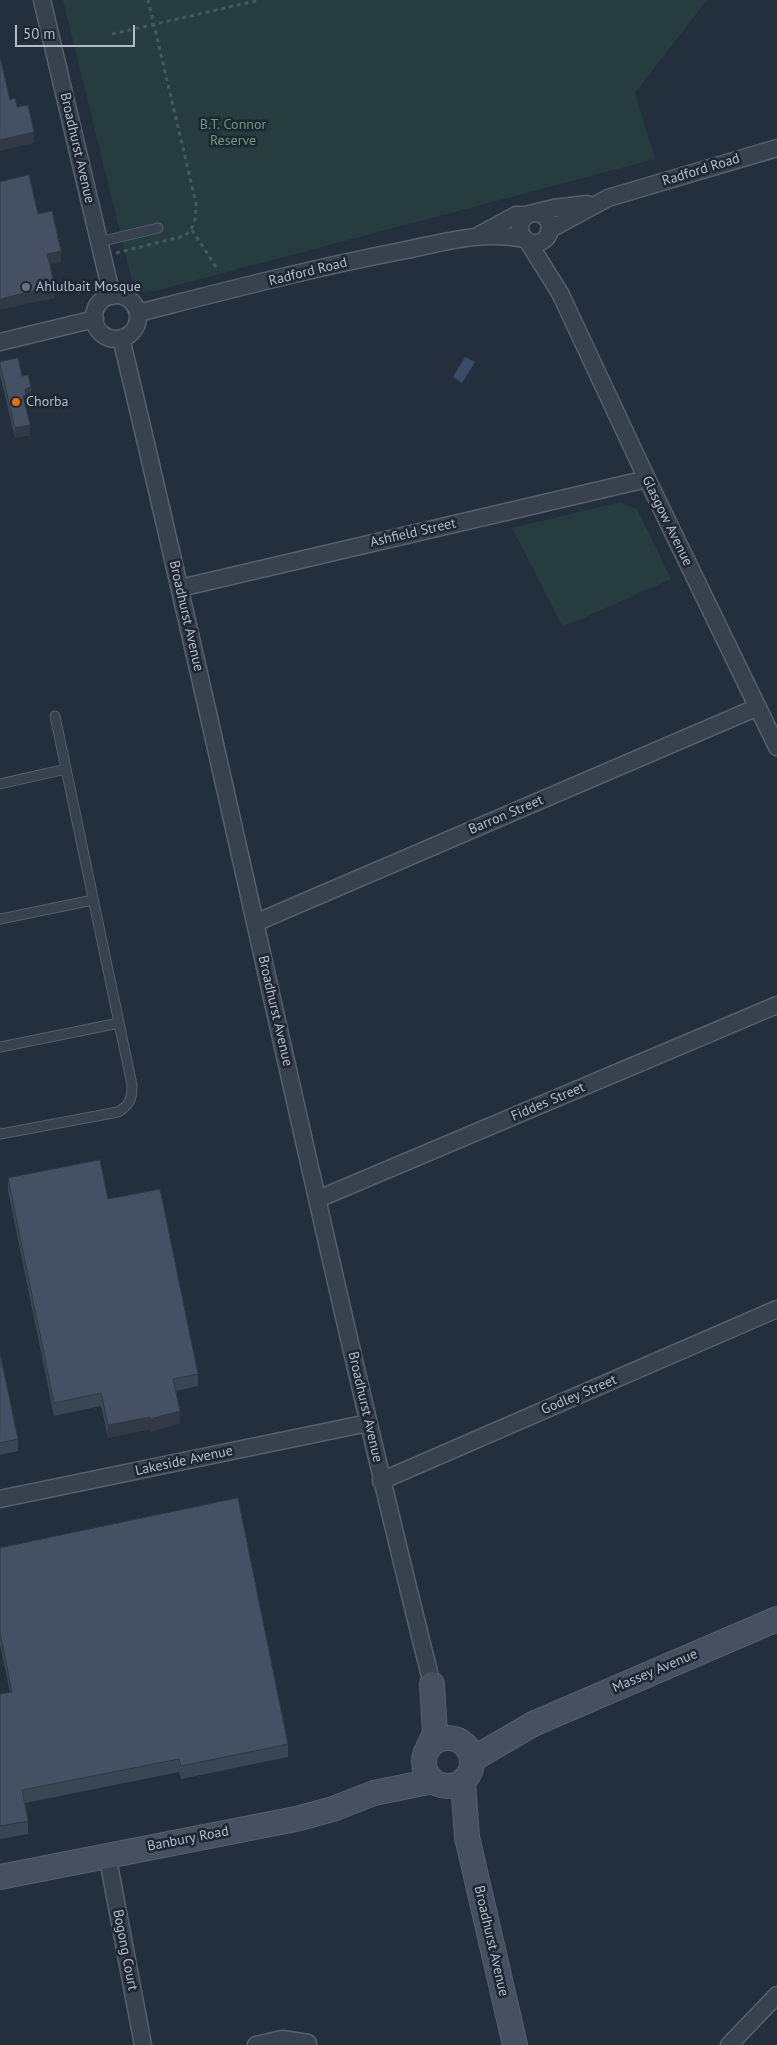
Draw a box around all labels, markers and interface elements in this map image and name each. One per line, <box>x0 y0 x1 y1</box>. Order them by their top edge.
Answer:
scale bar <box>18 15 138 47</box>
text: 50 m <box>23 24 56 43</box>
street label: Broadhurst Avenue <box>56 91 98 205</box>
park label: B.T. Connor Reserve <box>200 117 266 150</box>
street label: Radford Road <box>660 150 742 190</box>
street label: Radford Road <box>267 254 349 290</box>
place label: Ahlulbait Mosque <box>36 279 141 295</box>
marker: Ahlulbait Mosque <box>20 281 32 293</box>
place label: Chorba <box>26 394 68 410</box>
marker: Chorba <box>10 396 22 408</box>
street label: Glasgow Avenue <box>638 473 696 569</box>
street label: Ashfield Street <box>368 515 458 551</box>
street label: Broadhurst Avenue <box>165 559 207 673</box>
street label: Barron Street <box>466 792 546 838</box>
street label: Broadhurst Avenue <box>254 954 296 1068</box>
street label: Fiddes Street <box>509 1079 587 1125</box>
street label: Broadhurst Avenue <box>344 1350 386 1464</box>
street label: Godley Street <box>539 1372 619 1418</box>
street label: Lakeside Avenue <box>134 1442 234 1480</box>
street label: Massey Avenue <box>610 1646 700 1696</box>
street label: Banbury Road <box>146 1823 230 1855</box>
street label: Broadhurst Avenue <box>470 1884 512 1998</box>
street label: Bogong Court <box>109 1908 141 1992</box>

